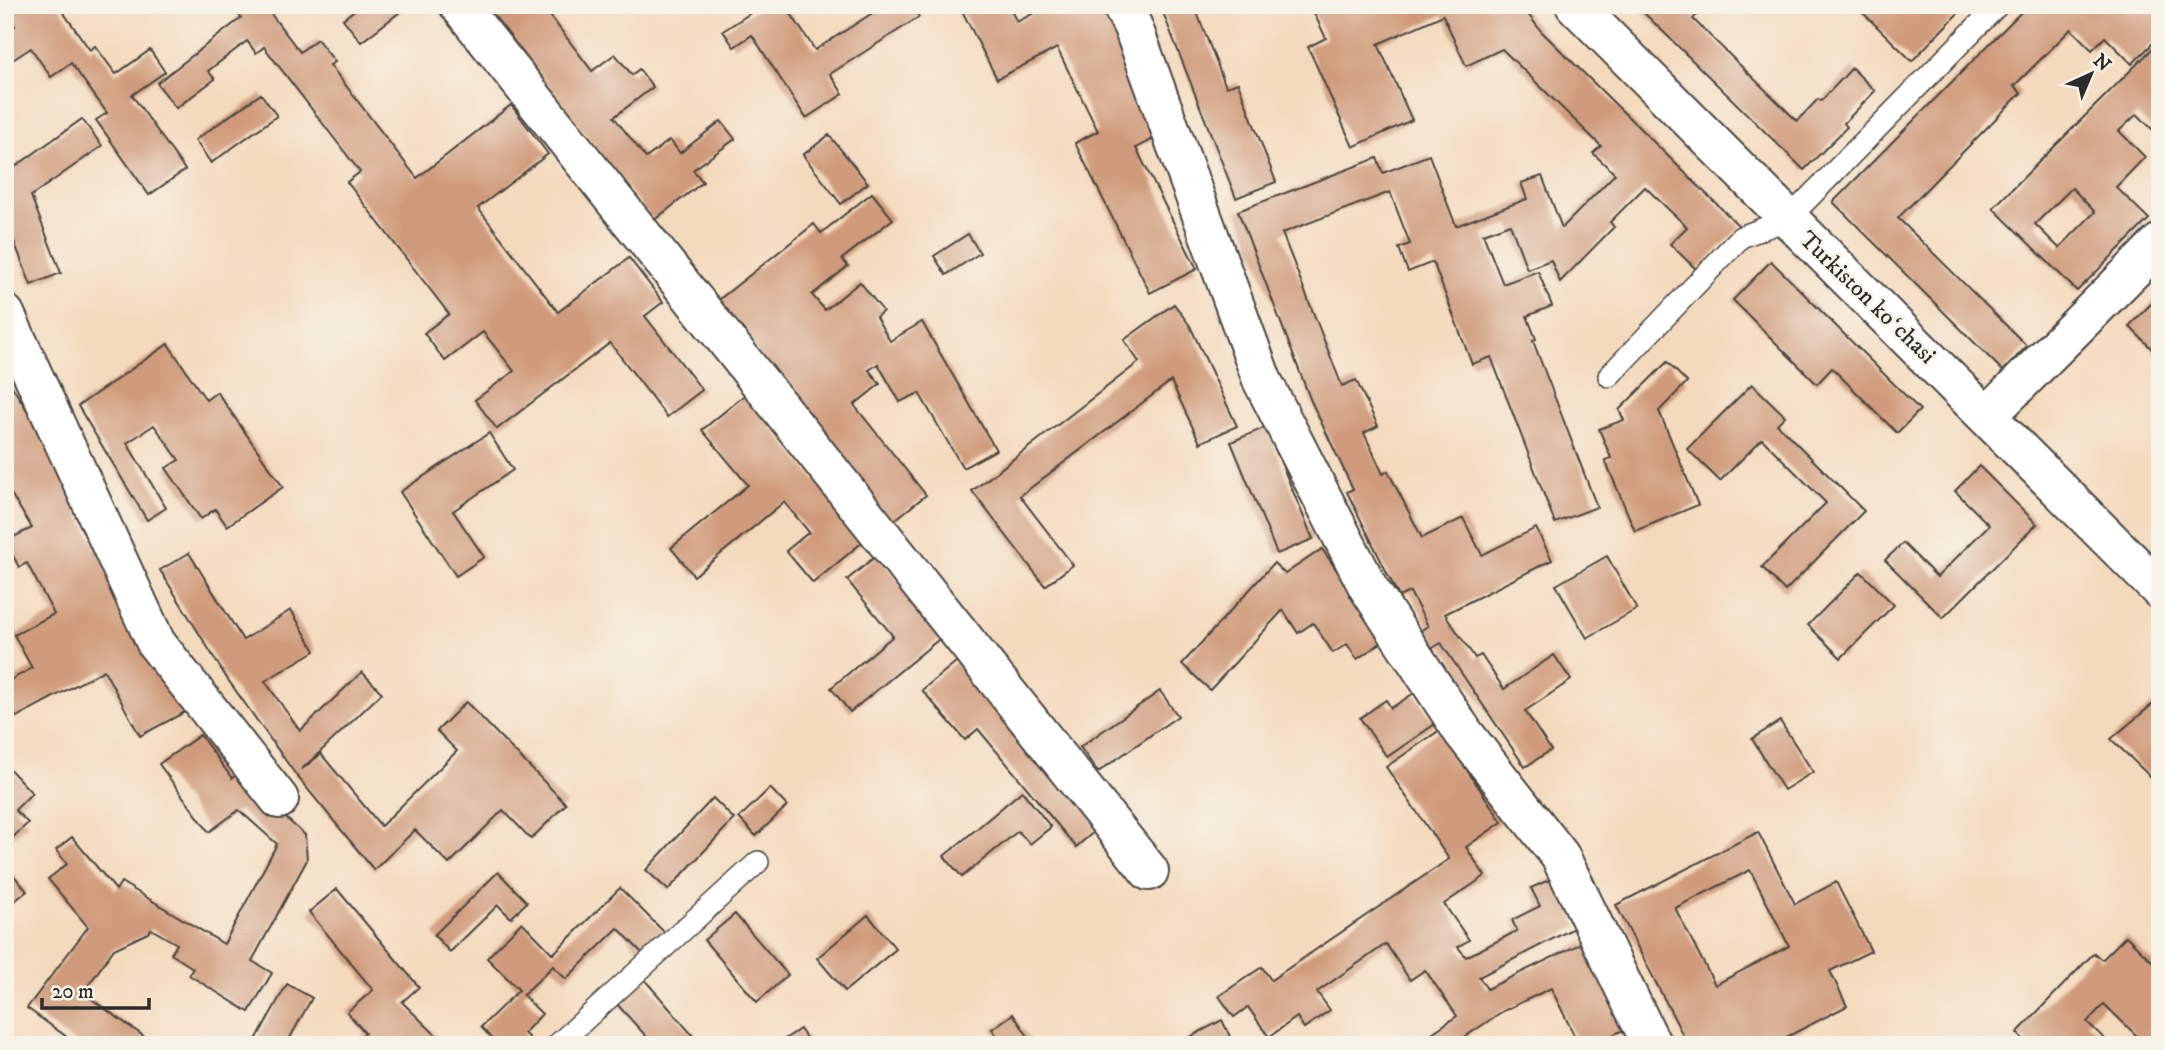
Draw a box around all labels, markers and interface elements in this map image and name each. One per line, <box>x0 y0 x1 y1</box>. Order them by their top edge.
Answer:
north arrow <box>2056 38 2126 108</box>
text: N <box>2088 49 2116 77</box>
street label: Turkiston koʻchasi <box>1793 225 1942 371</box>
scale bar <box>42 966 149 1010</box>
text: 20 m <box>52 979 94 1005</box>

